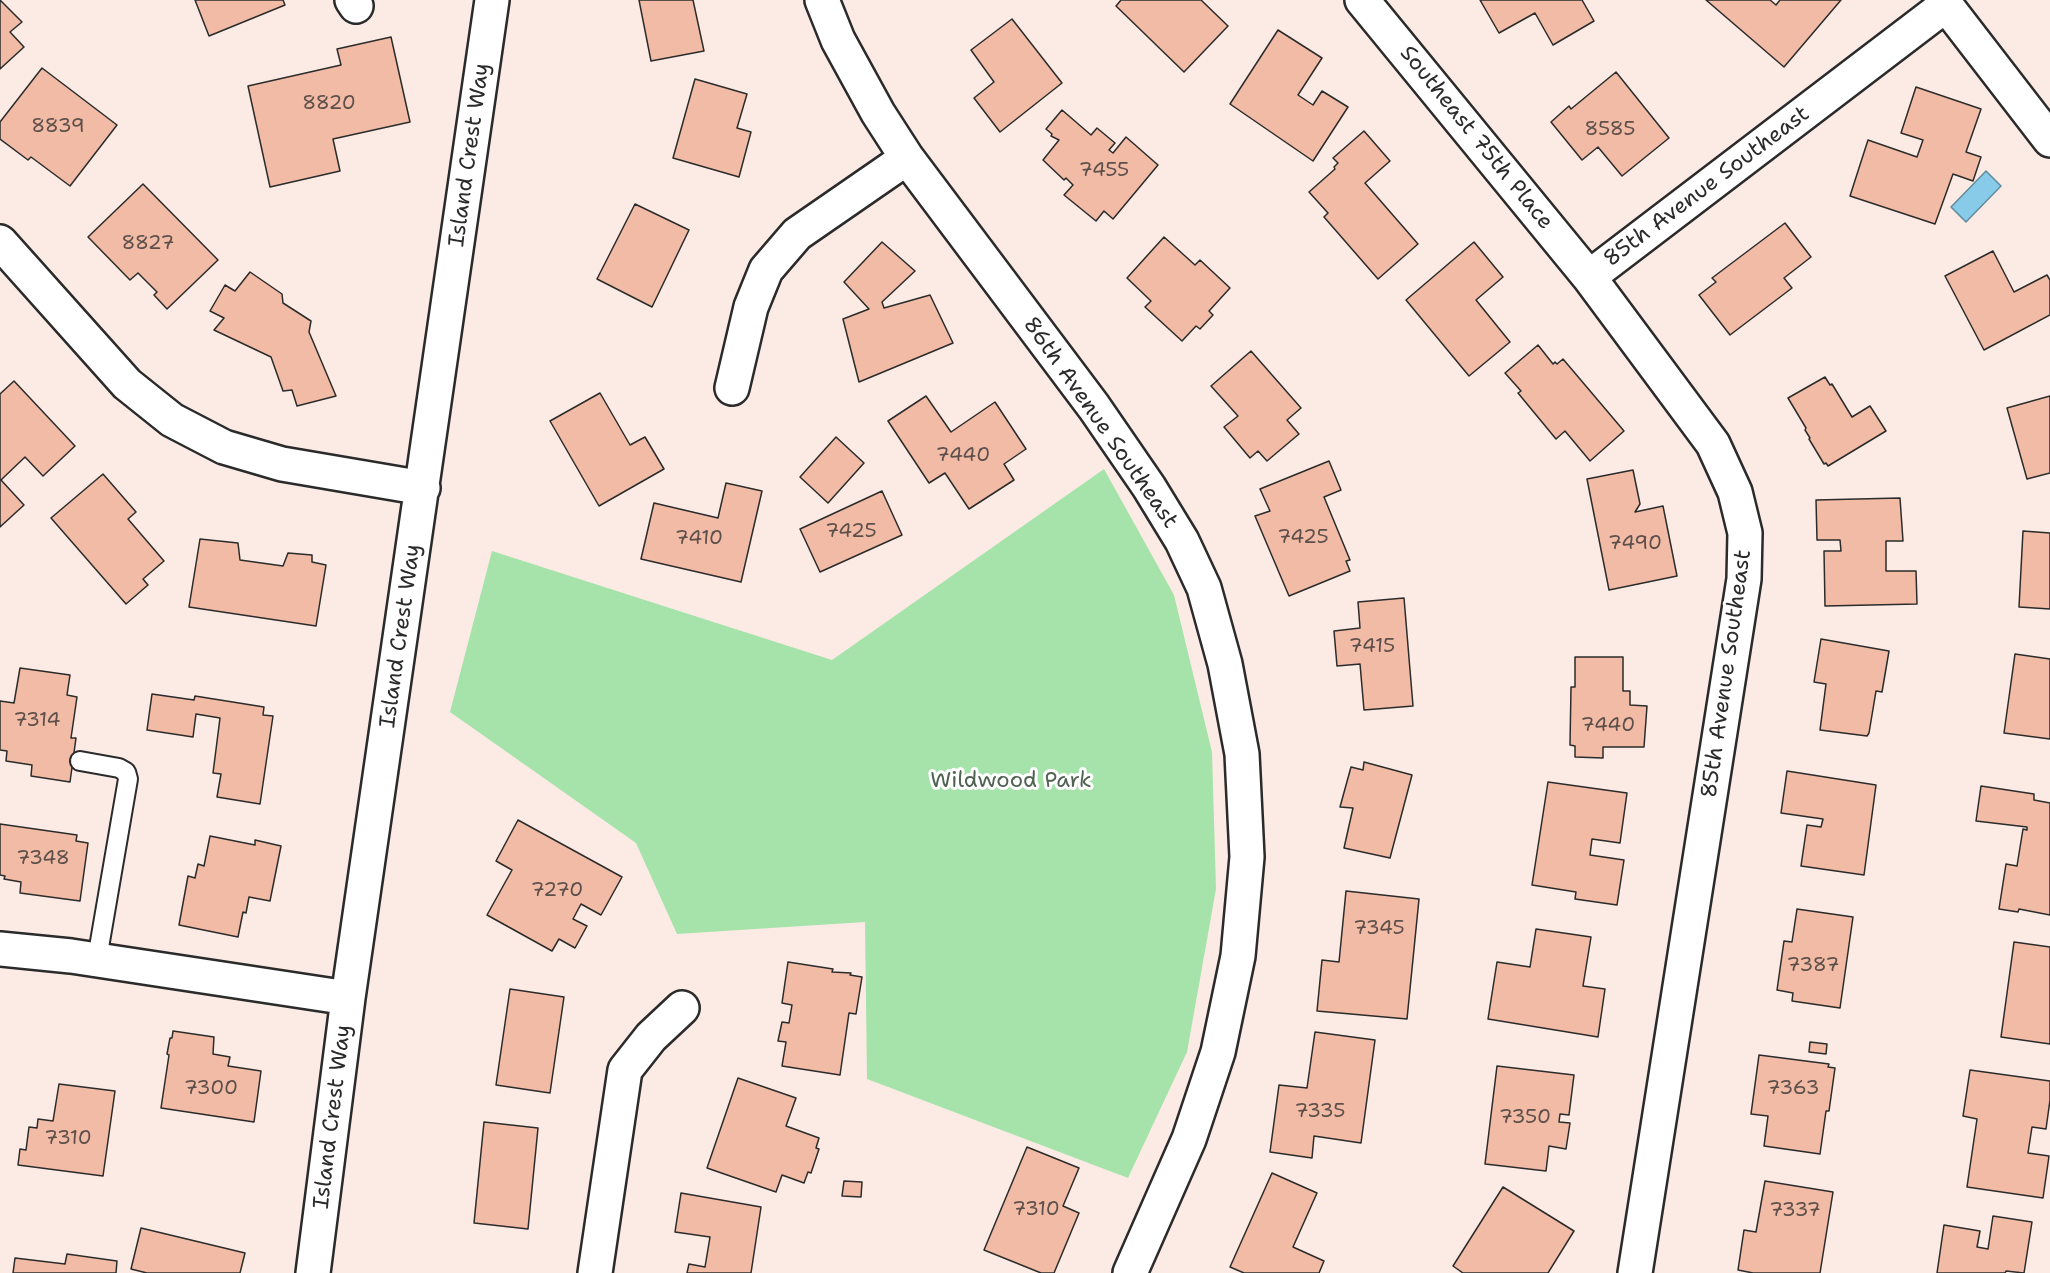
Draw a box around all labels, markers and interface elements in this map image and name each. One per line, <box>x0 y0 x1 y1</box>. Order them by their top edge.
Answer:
street label: Southeast 75th Place <box>1394 41 1558 235</box>
street label: Island Crest Way <box>444 61 496 249</box>
house number: 8820 <box>302 92 356 116</box>
street label: 85th Avenue Southeast <box>1599 101 1815 273</box>
house number: 8839 <box>31 115 85 139</box>
house number: 8585 <box>1584 118 1636 142</box>
house number: 7455 <box>1079 159 1129 183</box>
house number: 8827 <box>122 232 174 256</box>
street label: 86th Avenue Southeast <box>1017 312 1183 534</box>
house number: 7440 <box>936 444 990 468</box>
house number: 7425 <box>825 520 877 544</box>
house number: 7425 <box>1277 526 1329 550</box>
house number: 7410 <box>675 527 723 551</box>
house number: 7490 <box>1608 532 1662 556</box>
street label: Island Crest Way <box>375 542 427 730</box>
street label: 85th Avenue Southeast <box>1696 548 1758 800</box>
house number: 7415 <box>1349 635 1395 659</box>
house number: 7314 <box>14 709 60 733</box>
house number: 7440 <box>1581 714 1635 738</box>
park label: Wildwood Park <box>930 768 1092 794</box>
house number: 7348 <box>16 847 70 871</box>
house number: 7270 <box>531 879 583 903</box>
house number: 7345 <box>1353 917 1405 941</box>
house number: 7387 <box>1787 954 1839 978</box>
street label: Island Crest Way <box>309 1023 357 1211</box>
house number: 7300 <box>184 1077 238 1101</box>
house number: 7363 <box>1767 1077 1819 1101</box>
house number: 7335 <box>1294 1100 1346 1124</box>
house number: 7350 <box>1499 1106 1551 1130</box>
house number: 7310 <box>44 1127 92 1151</box>
house number: 7310 <box>1012 1198 1060 1222</box>
house number: 7337 <box>1769 1199 1821 1223</box>

